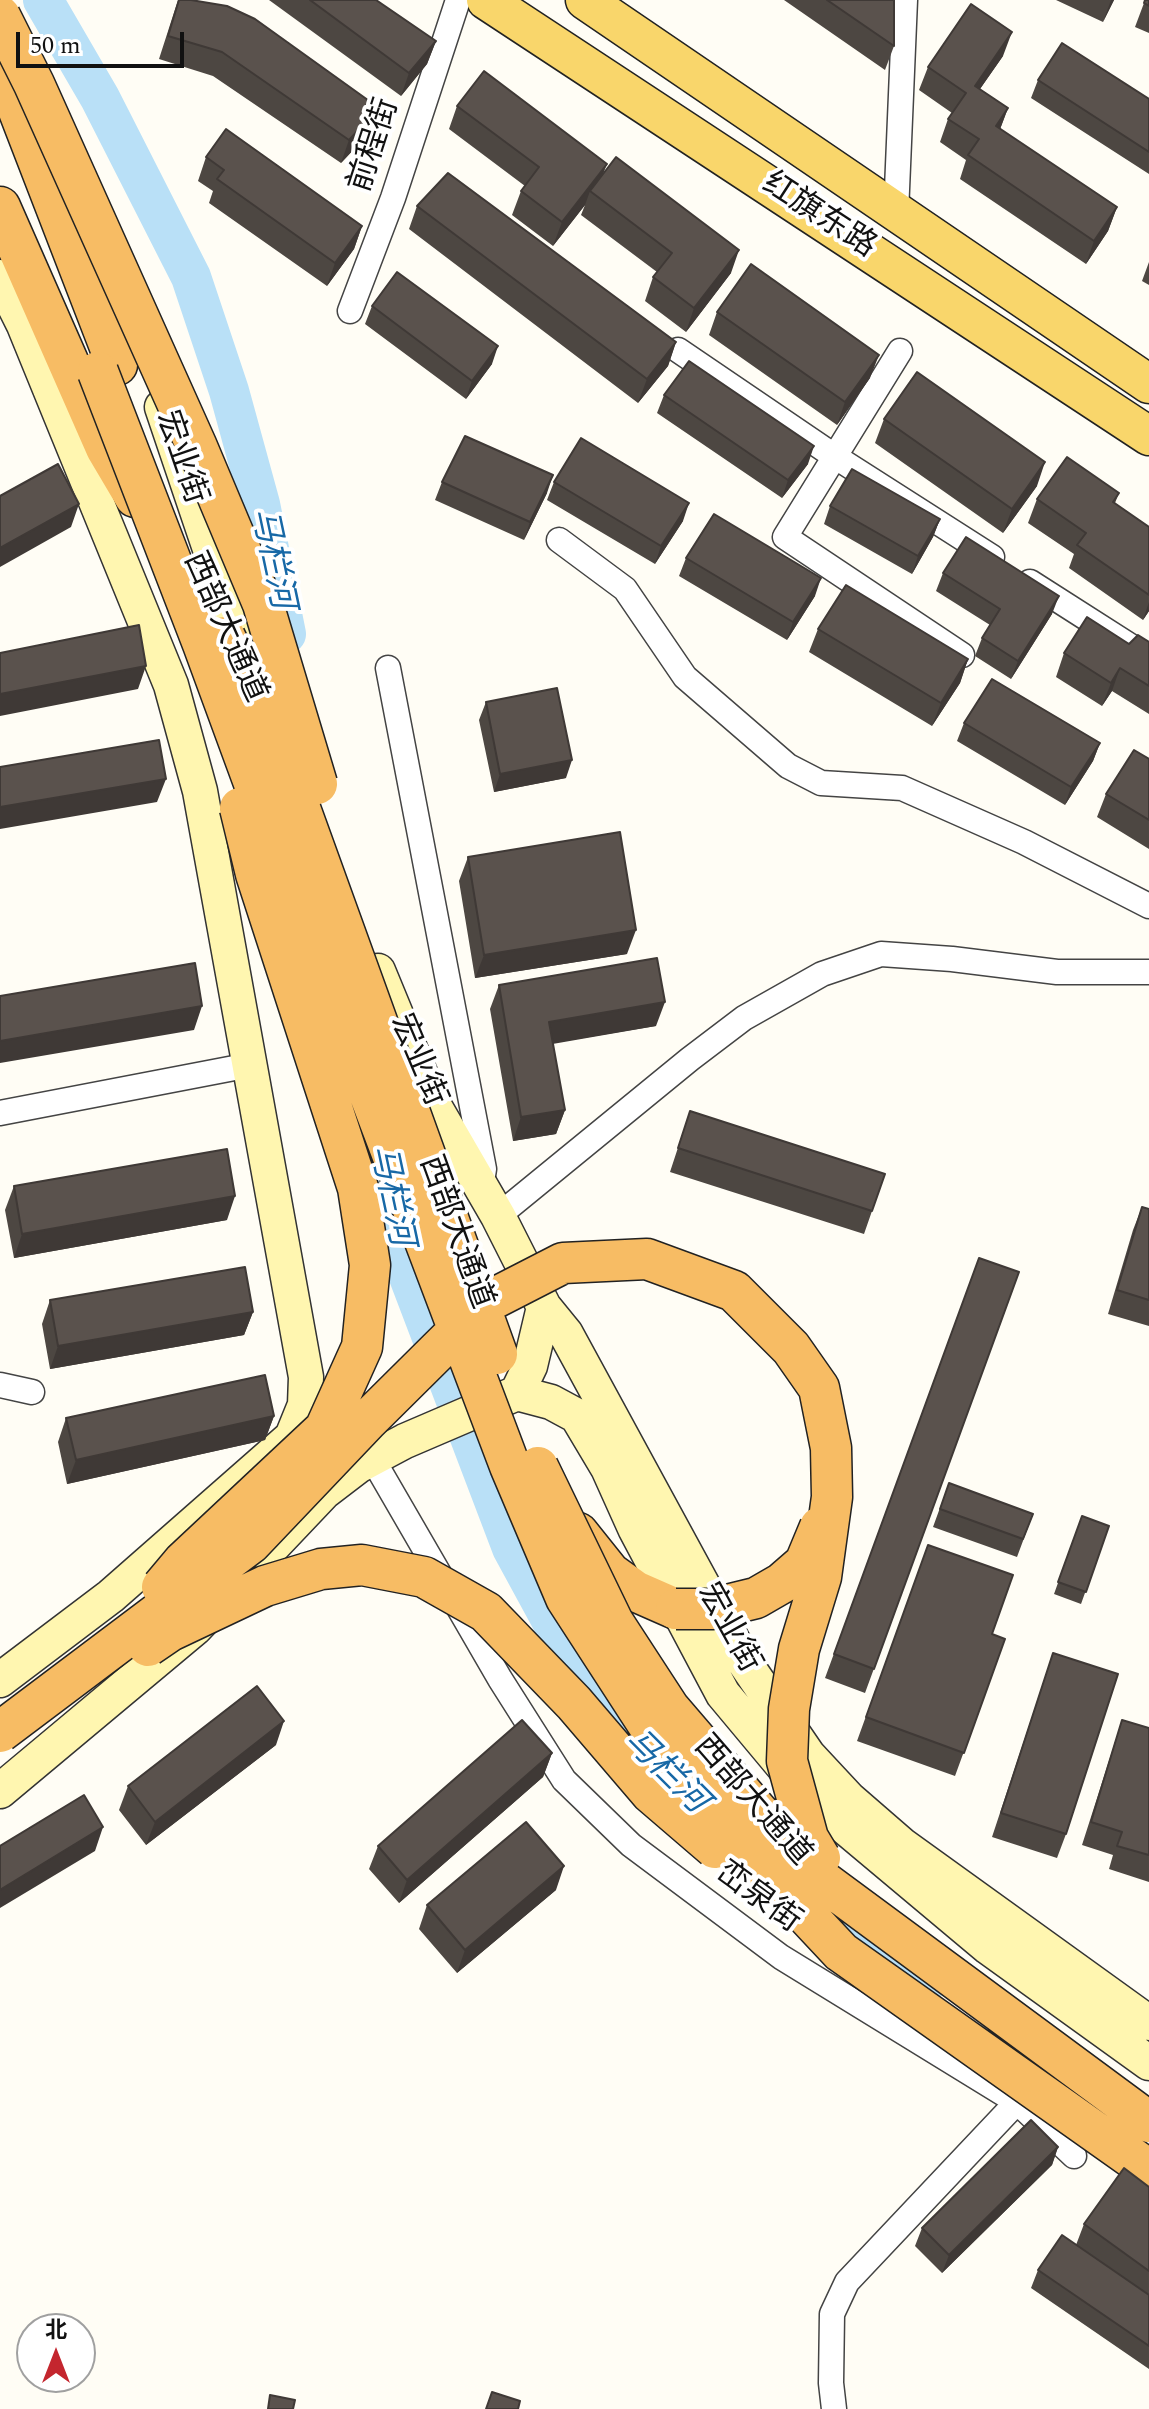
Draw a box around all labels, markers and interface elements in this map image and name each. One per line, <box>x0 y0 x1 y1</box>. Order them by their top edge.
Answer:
scale bar <box>20 16 188 66</box>
text: 50 m <box>30 28 81 64</box>
street label: 前程街 <box>343 94 409 198</box>
street label: 红旗东路 <box>754 166 882 268</box>
street label: 宏业街 <box>145 406 213 510</box>
water label: 马栏河 <box>239 505 301 613</box>
street label: 西部大通道 <box>173 547 273 709</box>
street label: 宏业街 <box>380 1009 452 1113</box>
water label: 马栏河 <box>358 1142 420 1250</box>
street label: 西部大通道 <box>409 1151 499 1315</box>
street label: 宏业街 <box>687 1578 767 1680</box>
water label: 马栏河 <box>614 1723 714 1823</box>
street label: 西部大通道 <box>684 1729 818 1875</box>
street label: 峦泉街 <box>707 1855 807 1943</box>
north arrow <box>16 2313 96 2393</box>
text: 北 <box>45 2314 67 2347</box>

